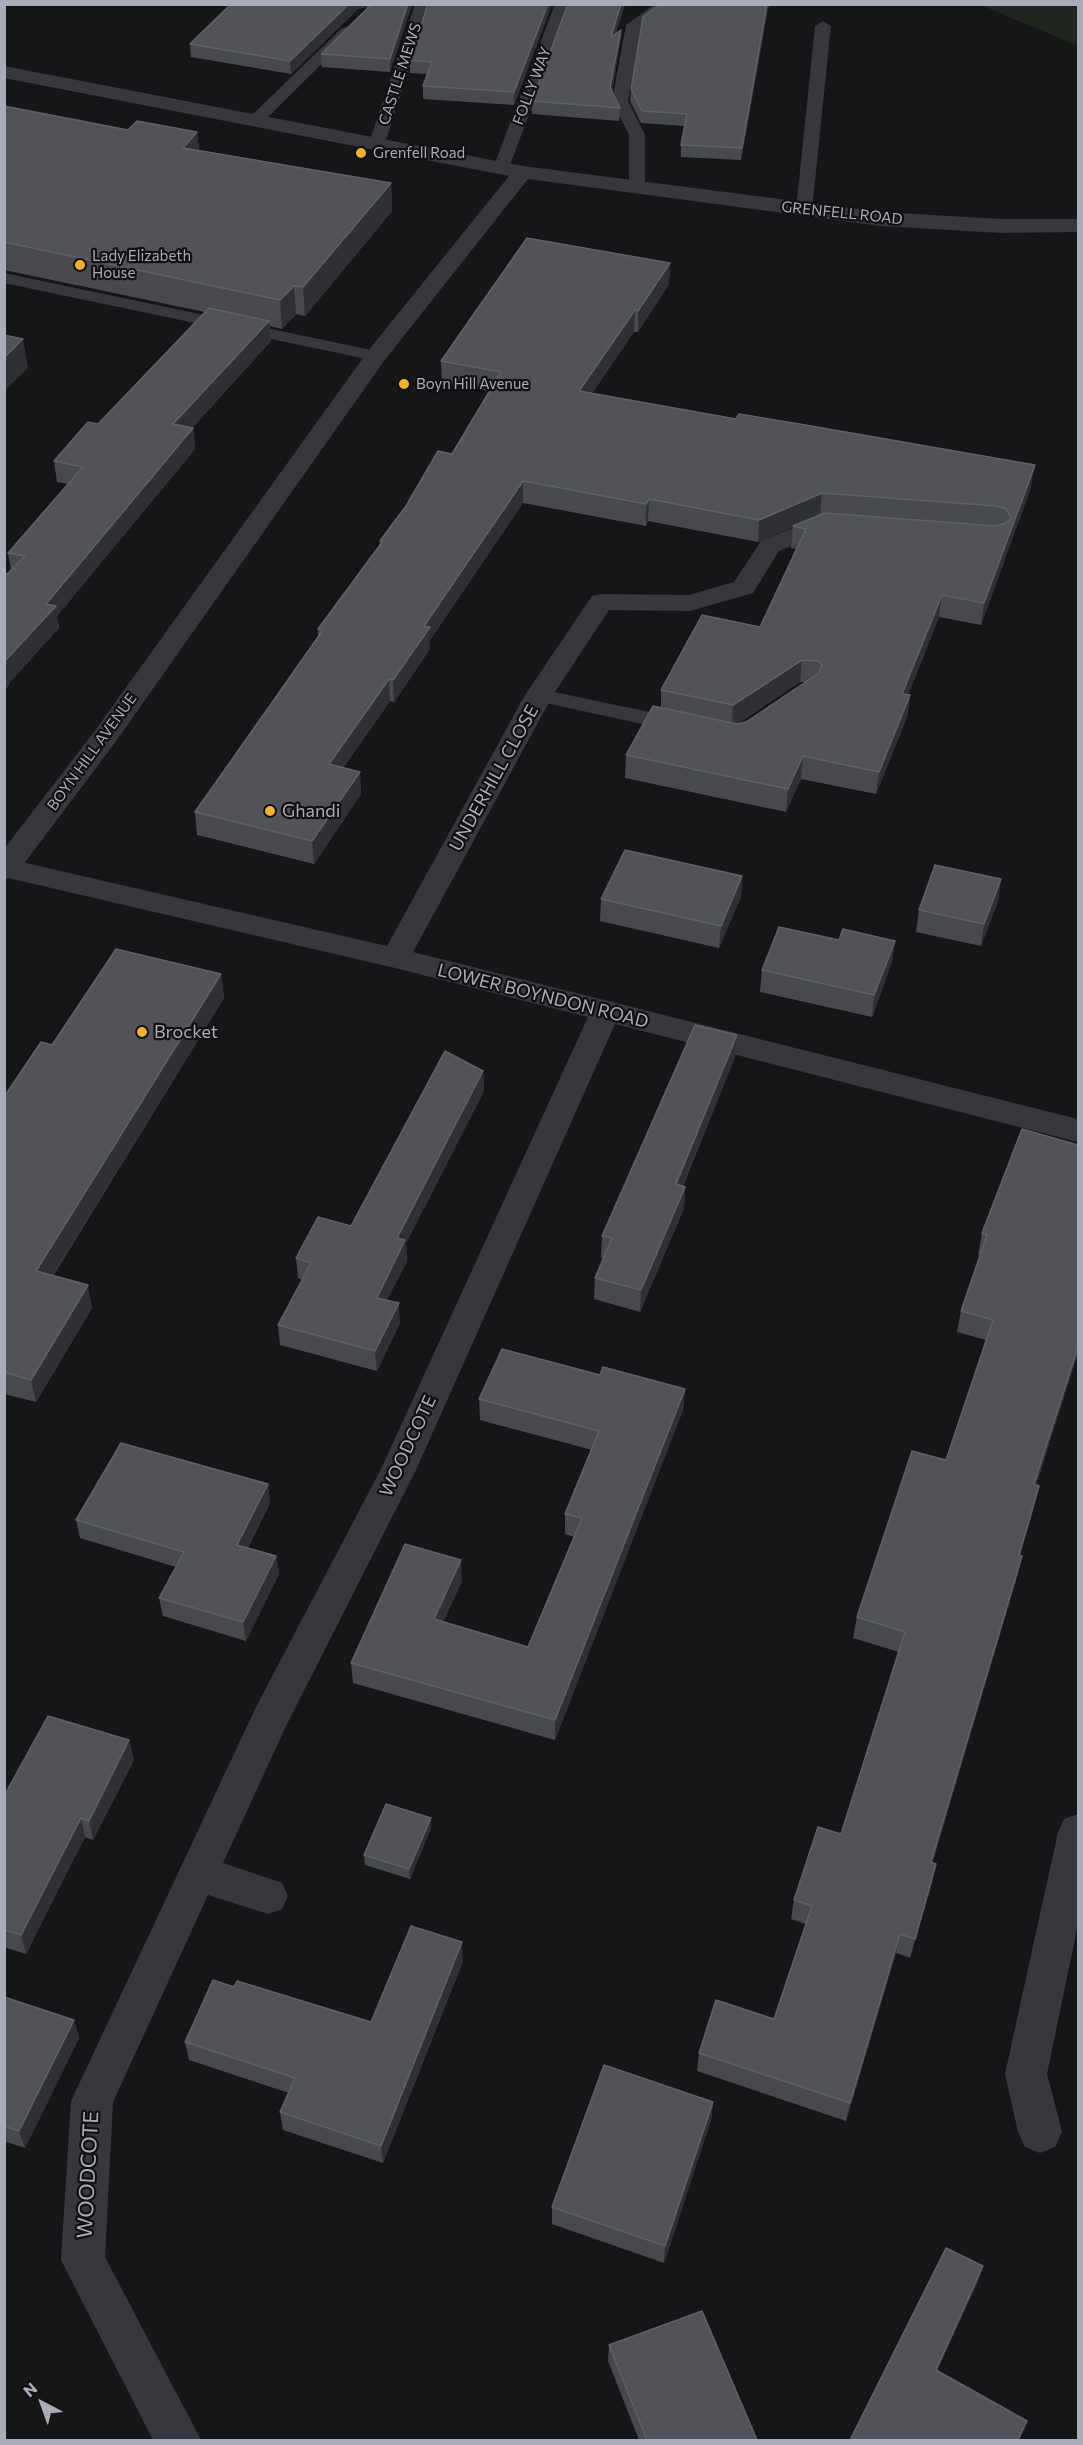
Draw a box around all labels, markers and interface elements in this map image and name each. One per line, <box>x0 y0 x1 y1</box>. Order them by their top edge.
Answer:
street label: CASTLE MEWS <box>375 21 425 127</box>
street label: FOLLY WAY <box>509 44 555 128</box>
place label: Grenfell Road <box>373 144 465 162</box>
marker: Grenfell Road <box>354 146 368 160</box>
street label: GRENFELL ROAD <box>780 198 904 228</box>
place label: Lady Elizabeth House <box>92 247 191 282</box>
marker: Lady Elizabeth House <box>73 258 87 272</box>
place label: Boyn Hill Avenue <box>416 375 529 393</box>
marker: Boyn Hill Avenue <box>397 377 411 391</box>
street label: BOYN HILL AVENUE <box>43 690 141 814</box>
street label: UNDERHILL CLOSE <box>445 701 543 855</box>
place label: Ghandi <box>282 800 340 822</box>
marker: Ghandi <box>263 804 277 818</box>
street label: LOWER BOYNDON ROAD <box>435 959 651 1033</box>
place label: Brocket <box>154 1021 218 1043</box>
marker: Brocket <box>135 1025 149 1039</box>
street label: WOODCOTE <box>375 1392 441 1500</box>
street label: WOODCOTE <box>72 2111 104 2239</box>
north arrow <box>12 2373 72 2433</box>
text: N <box>19 2378 41 2400</box>

